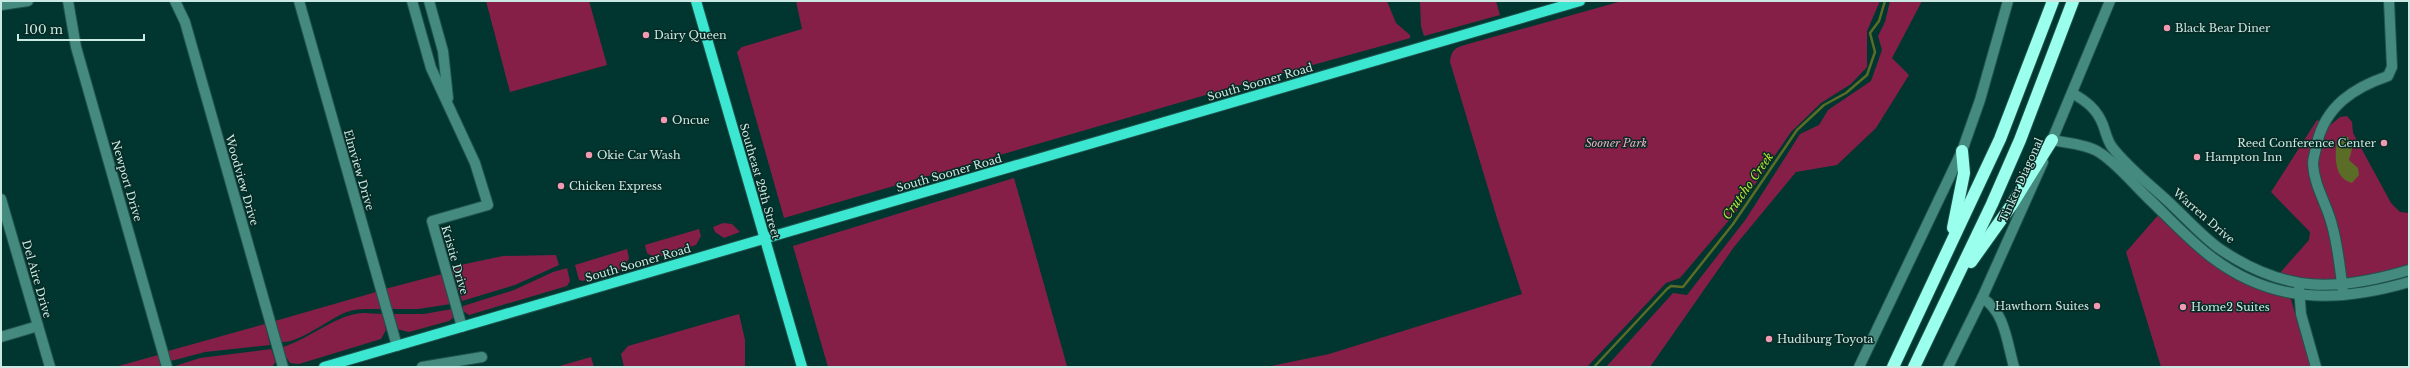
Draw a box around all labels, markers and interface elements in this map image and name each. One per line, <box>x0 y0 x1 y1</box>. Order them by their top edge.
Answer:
scale bar <box>18 16 144 42</box>
place label: Black Bear Diner <box>2175 21 2271 35</box>
text: 100 m <box>24 22 63 37</box>
marker: Black Bear Diner <box>2162 23 2172 33</box>
place label: Dairy Queen <box>654 28 727 42</box>
marker: Dairy Queen <box>641 30 651 40</box>
street label: South Sooner Road <box>1206 60 1315 104</box>
place label: Oncue <box>672 113 710 127</box>
marker: Oncue <box>659 115 669 125</box>
street label: Southeast 29th Street <box>737 121 783 241</box>
street label: Elmview Drive <box>341 128 377 212</box>
street label: Woodview Drive <box>222 132 262 227</box>
street label: Tinker Diagonal <box>1996 135 2046 224</box>
park label: Sooner Park <box>1585 136 1647 150</box>
place label: Reed Conference Center <box>2237 136 2377 150</box>
marker: Reed Conference Center <box>2379 138 2389 148</box>
street label: Newport Drive <box>109 139 145 223</box>
place label: Okie Car Wash <box>597 148 681 162</box>
water label: Crutcho Creek <box>1719 149 1776 222</box>
marker: Okie Car Wash <box>584 150 594 160</box>
place label: Hampton Inn <box>2205 150 2283 164</box>
street label: South Sooner Road <box>895 151 1004 195</box>
marker: Hampton Inn <box>2192 152 2202 162</box>
place label: Chicken Express <box>569 179 662 193</box>
marker: Chicken Express <box>556 181 566 191</box>
street label: Warren Drive <box>2170 185 2238 247</box>
street label: Kristie Drive <box>438 224 472 296</box>
street label: Del Aire Drive <box>19 238 55 320</box>
street label: South Sooner Road <box>584 241 693 285</box>
place label: Hawthorn Suites <box>1995 299 2089 313</box>
place label: Home2 Suites <box>2191 300 2270 314</box>
marker: Hawthorn Suites <box>2092 301 2102 311</box>
marker: Home2 Suites <box>2178 302 2188 312</box>
place label: Hudiburg Toyota <box>1777 332 1874 346</box>
marker: Hudiburg Toyota <box>1764 334 1774 344</box>

